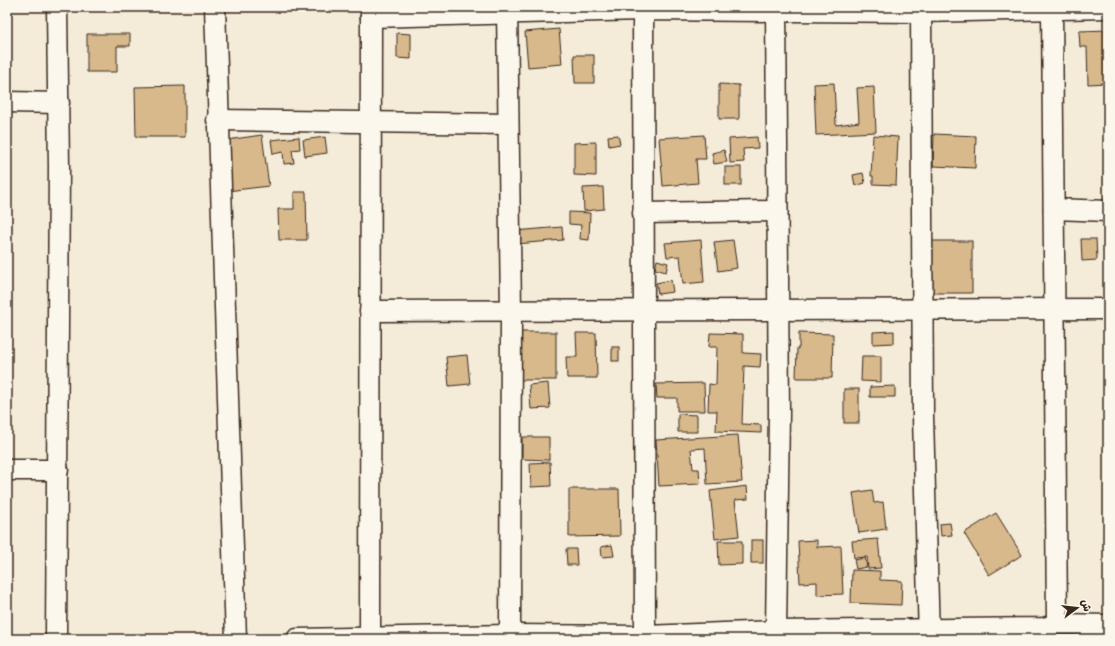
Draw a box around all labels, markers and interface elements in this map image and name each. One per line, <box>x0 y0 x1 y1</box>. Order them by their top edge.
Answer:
north arrow <box>1057 588 1097 628</box>
text: ش <box>1077 599 1092 613</box>

